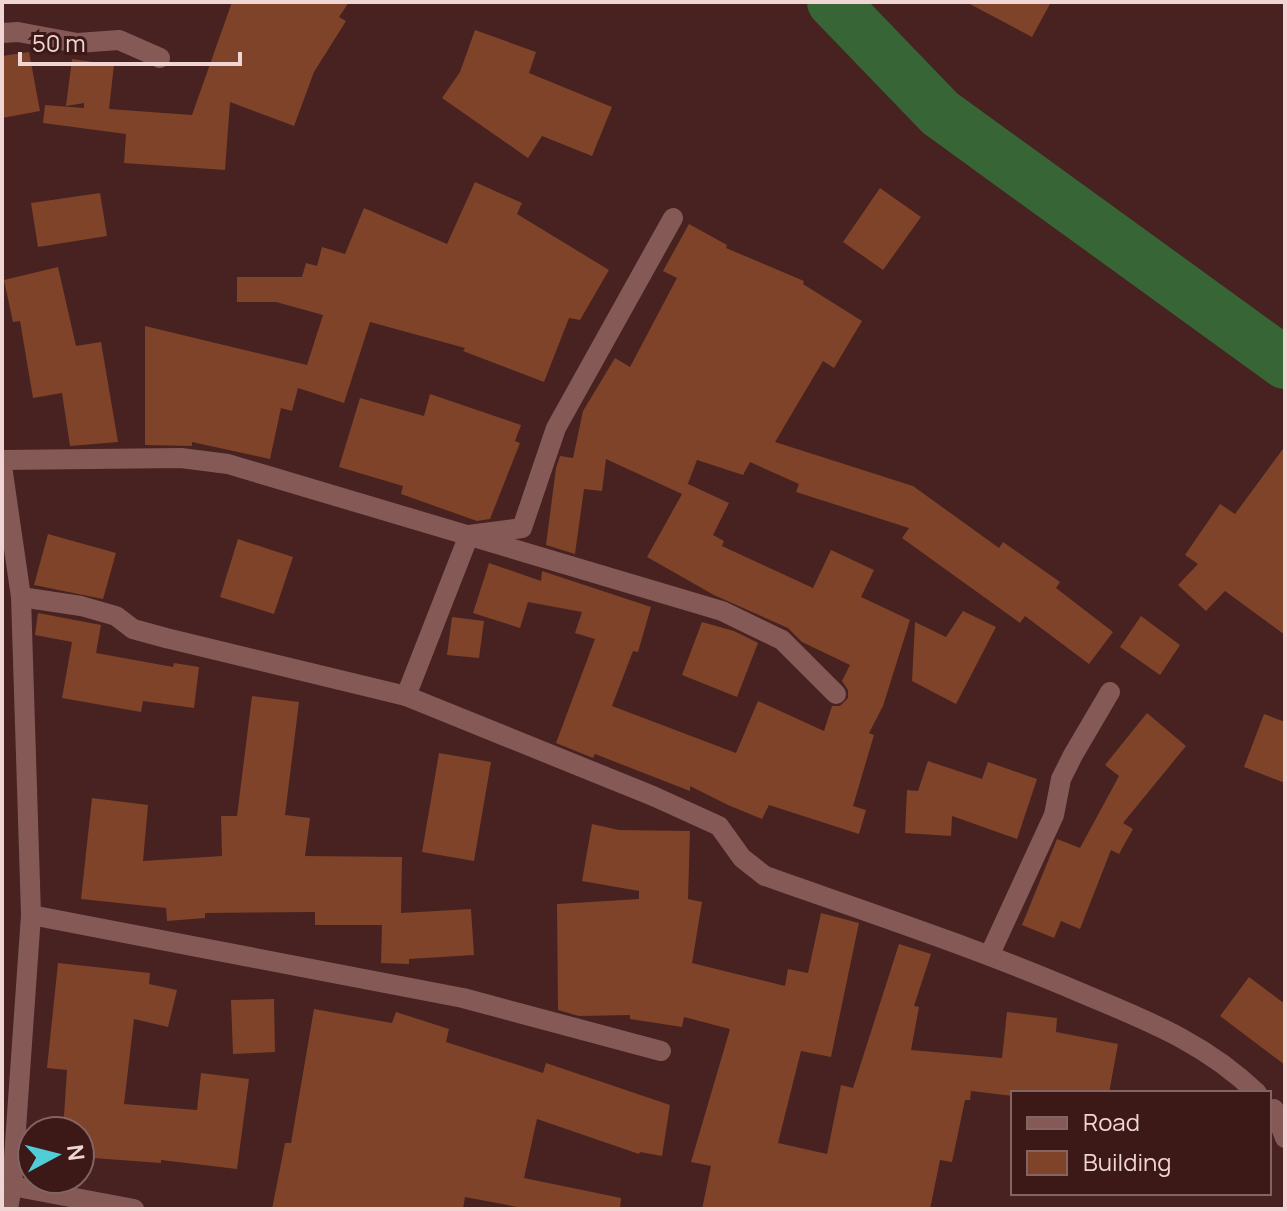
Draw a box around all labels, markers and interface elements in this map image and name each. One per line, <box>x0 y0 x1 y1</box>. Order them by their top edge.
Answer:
scale bar <box>20 16 240 66</box>
text: 50 m <box>32 26 86 59</box>
legend <box>1011 1091 1271 1195</box>
text: Road <box>1083 1105 1140 1138</box>
north arrow <box>16 1115 96 1195</box>
text: N <box>60 1143 92 1162</box>
text: Building <box>1083 1145 1171 1178</box>

